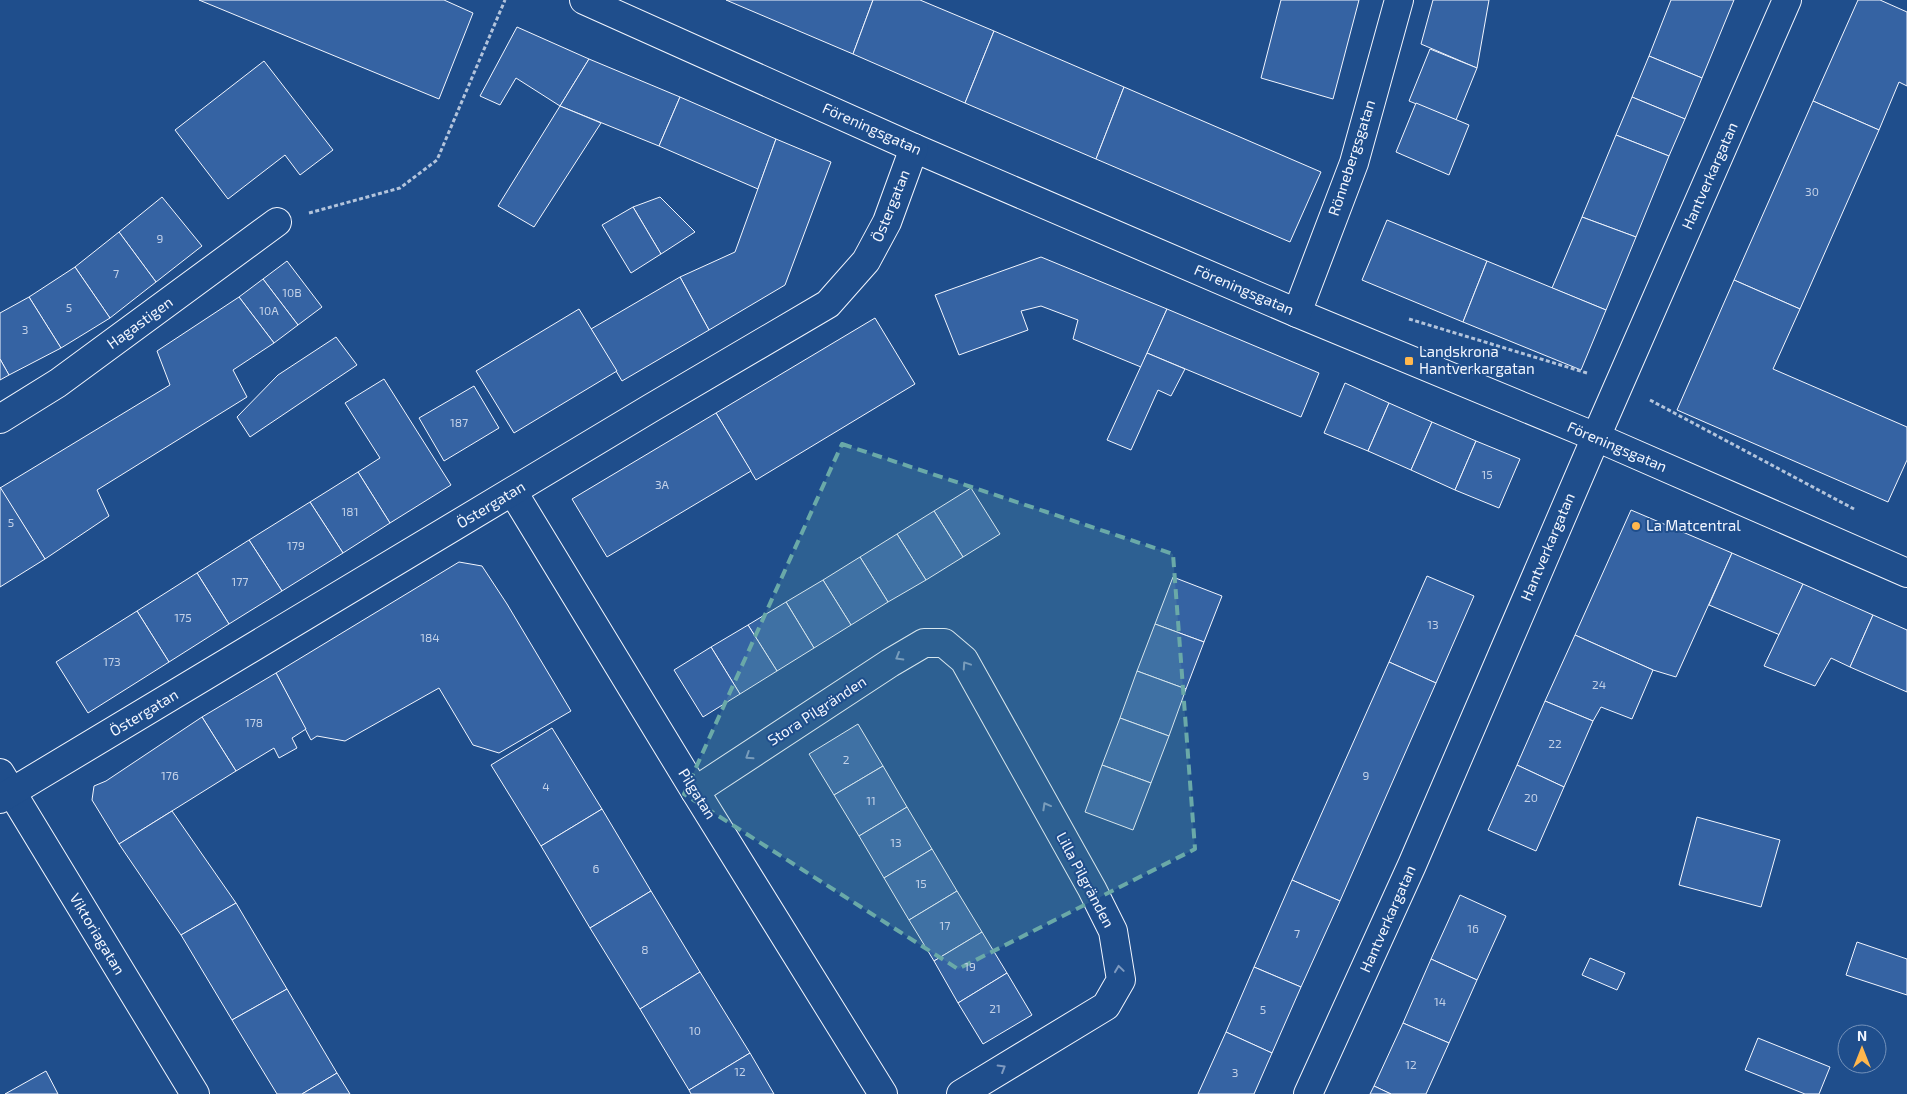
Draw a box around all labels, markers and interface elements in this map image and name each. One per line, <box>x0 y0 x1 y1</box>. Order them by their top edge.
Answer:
street label: Rönnebergsgatan <box>1324 97 1378 218</box>
street label: Föreningsgatan <box>820 98 925 158</box>
street label: Hantverkargatan <box>1677 119 1741 232</box>
street label: Östergatan <box>867 167 913 244</box>
house number: 30 <box>1805 184 1819 198</box>
house number: 9 <box>157 231 164 245</box>
street label: Föreningsgatan <box>1192 260 1297 318</box>
house number: 7 <box>113 266 119 280</box>
house number: 10B <box>282 285 302 299</box>
street label: Hagastigen <box>103 292 176 352</box>
house number: 5 <box>66 300 72 314</box>
house number: 10A <box>259 303 279 317</box>
house number: 3 <box>22 322 28 336</box>
place label: Landskrona Hantverkargatan <box>1419 342 1535 377</box>
marker: Landskrona Hantverkargatan <box>1403 355 1415 367</box>
house number: 187 <box>450 415 468 429</box>
street label: Föreningsgatan <box>1565 417 1670 475</box>
house number: 15 <box>1481 467 1493 481</box>
street label: Östergatan <box>453 477 528 532</box>
house number: 3A <box>655 477 670 491</box>
street label: Hantverkargatan <box>1516 490 1578 603</box>
house number: 181 <box>342 504 358 518</box>
house number: 5 <box>8 515 14 529</box>
place label: La Matcentral <box>1646 516 1741 534</box>
marker: La Matcentral <box>1630 520 1642 532</box>
house number: 179 <box>287 538 305 552</box>
house number: 177 <box>231 574 249 588</box>
house number: 175 <box>174 610 192 624</box>
house number: 13 <box>1427 617 1439 631</box>
house number: 184 <box>420 630 440 644</box>
one-way arrow <box>896 651 905 661</box>
house number: 173 <box>103 654 121 668</box>
one-way arrow <box>963 661 972 671</box>
street label: Stora Pilgränden <box>764 672 869 749</box>
house number: 24 <box>1592 677 1606 691</box>
street label: Östergatan <box>106 685 181 740</box>
house number: 178 <box>245 715 263 729</box>
house number: 22 <box>1548 736 1562 750</box>
one-way arrow <box>745 750 754 759</box>
house number: 2 <box>843 752 850 766</box>
street label: Pilgatan <box>675 765 720 822</box>
house number: 176 <box>161 768 179 782</box>
house number: 9 <box>1363 768 1370 782</box>
house number: 4 <box>542 779 550 793</box>
house number: 20 <box>1524 790 1538 804</box>
house number: 11 <box>866 793 876 807</box>
one-way arrow <box>1042 803 1052 812</box>
street label: Lilla Pilgränden <box>1053 829 1119 930</box>
house number: 13 <box>890 835 902 849</box>
house number: 6 <box>593 861 600 875</box>
street label: Hantverkargatan <box>1355 862 1419 975</box>
house number: 15 <box>915 876 927 890</box>
street label: Viktoriagatan <box>66 889 129 978</box>
house number: 17 <box>940 918 950 932</box>
house number: 16 <box>1467 921 1479 935</box>
house number: 7 <box>1294 926 1300 940</box>
house number: 8 <box>641 942 649 956</box>
house number: 19 <box>964 959 976 973</box>
one-way arrow <box>1114 964 1125 972</box>
house number: 14 <box>1434 994 1446 1008</box>
house number: 21 <box>989 1001 1001 1015</box>
house number: 5 <box>1260 1002 1266 1016</box>
house number: 10 <box>689 1023 701 1037</box>
north arrow <box>1837 1024 1887 1074</box>
text: N <box>1857 1027 1867 1044</box>
house number: 12 <box>1405 1057 1417 1071</box>
house number: 12 <box>734 1064 746 1078</box>
one-way arrow <box>997 1065 1006 1075</box>
house number: 3 <box>1232 1065 1238 1079</box>

